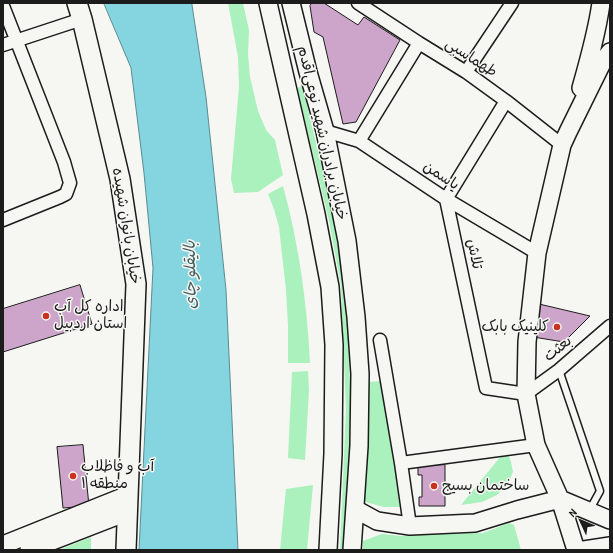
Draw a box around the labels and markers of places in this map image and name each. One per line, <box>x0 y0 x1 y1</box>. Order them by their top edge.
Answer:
place label: اداره کل آب استان اردبیل <box>54 298 127 333</box>
marker: اداره کل آب استان اردبیل <box>41 311 51 321</box>
place label: کلینیک بابک <box>482 318 549 336</box>
marker: کلینیک بابک <box>552 322 562 332</box>
place label: آب و فاظلاب منطقه ۱ <box>81 458 154 493</box>
marker: آب و فاظلاب منطقه ۱ <box>68 471 78 481</box>
place label: ساختمان بسیج <box>442 477 529 495</box>
marker: ساختمان بسیج <box>429 481 439 491</box>

